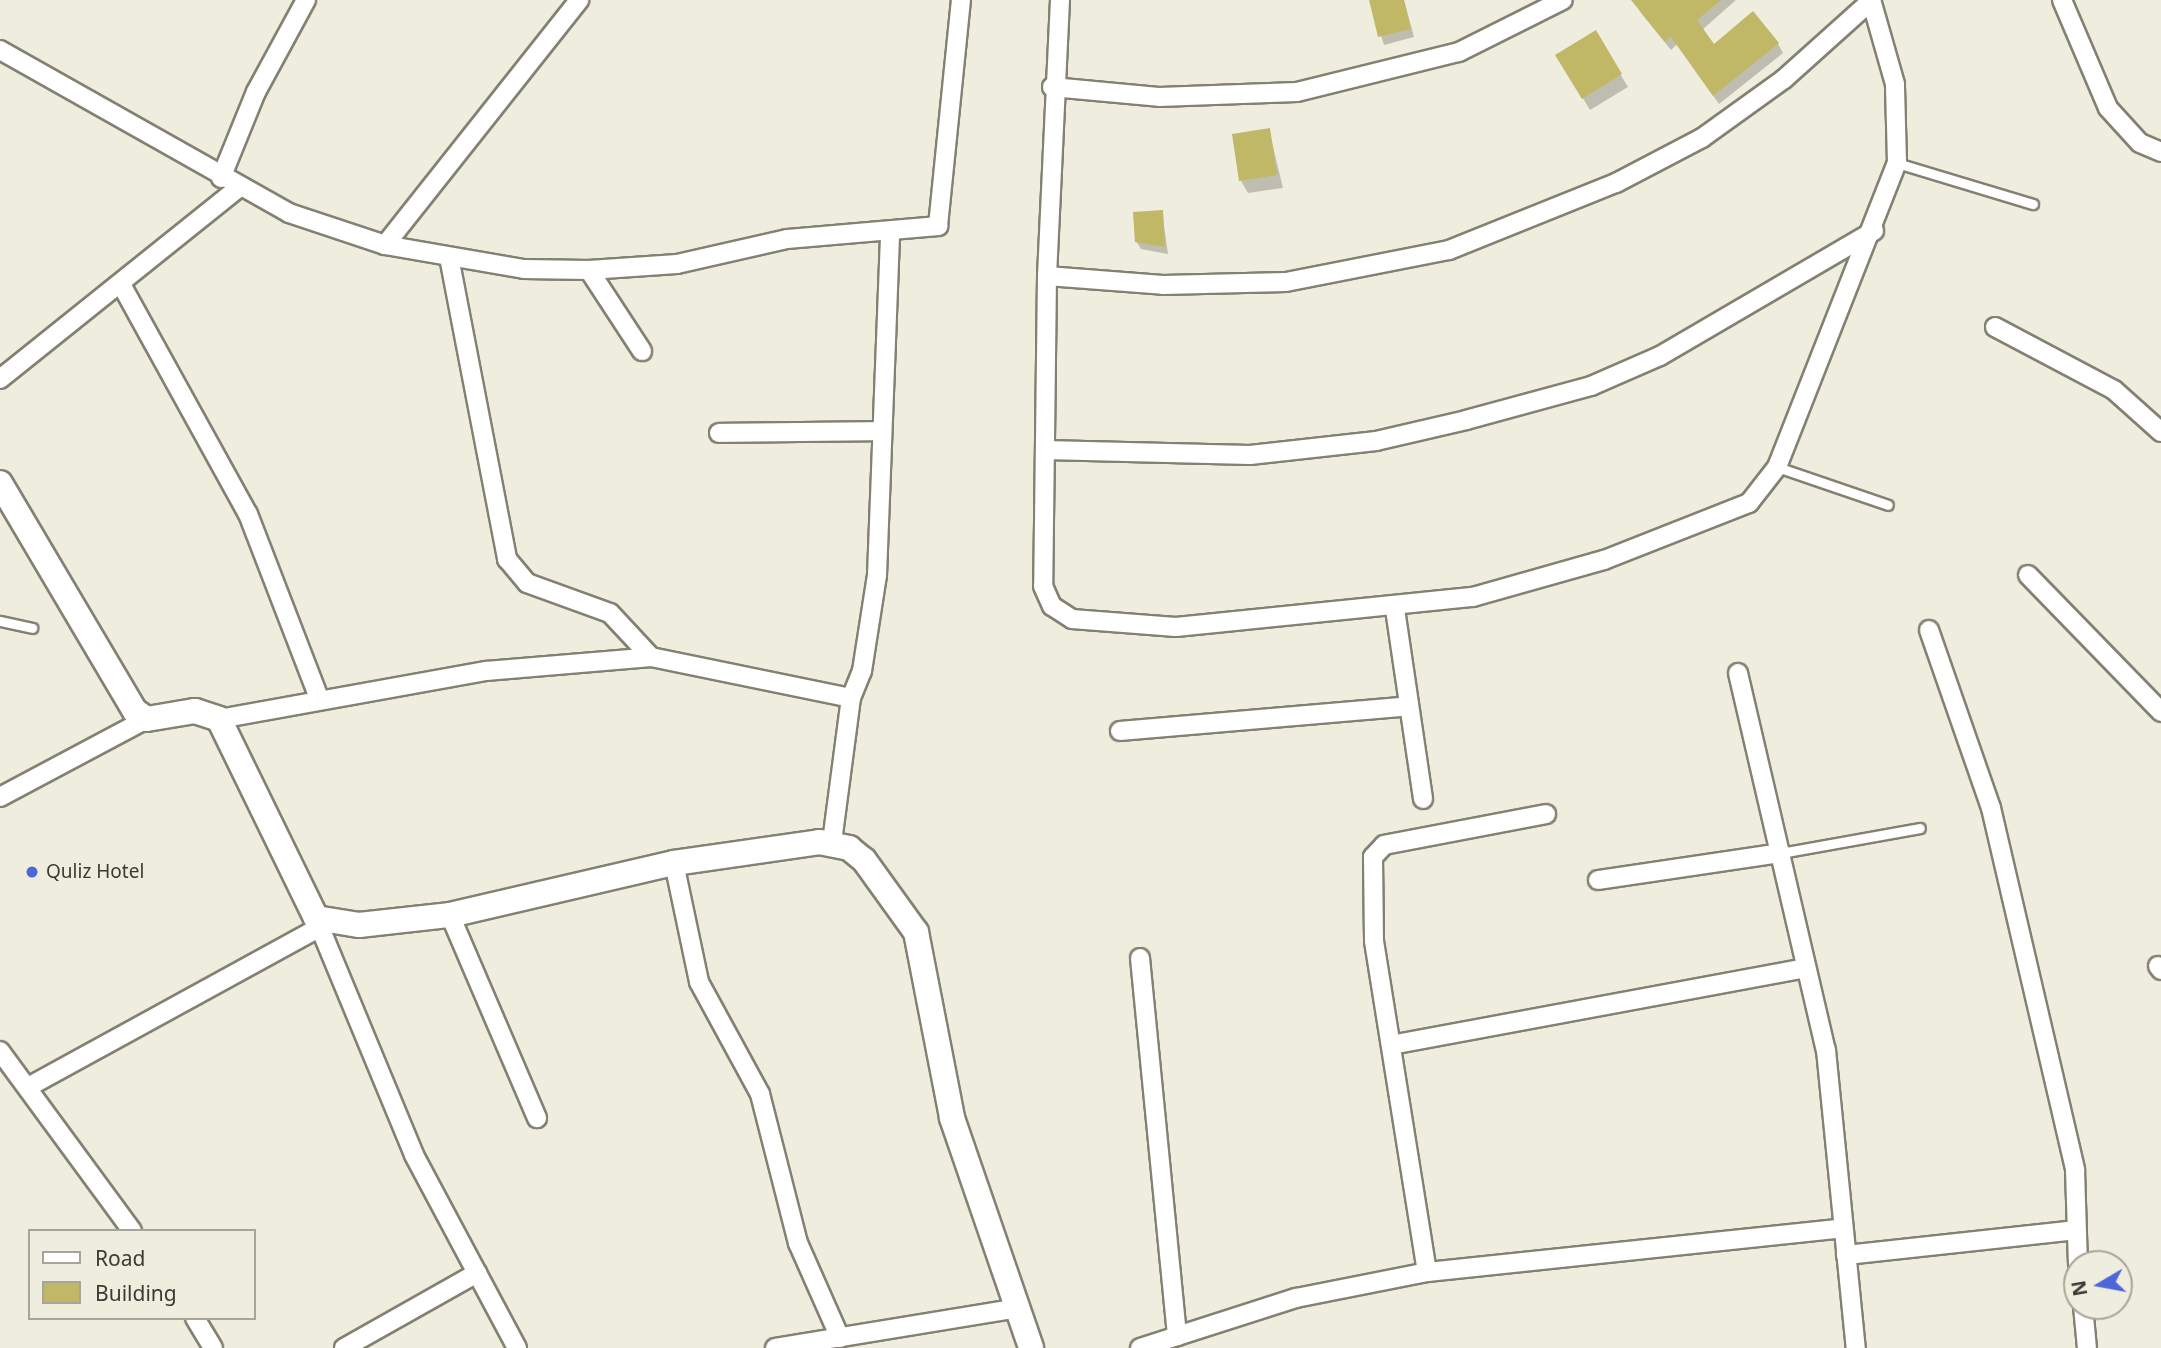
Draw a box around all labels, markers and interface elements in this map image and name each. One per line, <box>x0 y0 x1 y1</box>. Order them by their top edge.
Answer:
place label: Quliz Hotel <box>46 861 144 883</box>
marker: Quliz Hotel <box>24 864 40 880</box>
legend <box>28 1229 256 1320</box>
text: Road <box>95 1244 145 1272</box>
north arrow <box>2063 1250 2133 1320</box>
text: N <box>2065 1278 2093 1298</box>
text: Building <box>95 1279 177 1307</box>

